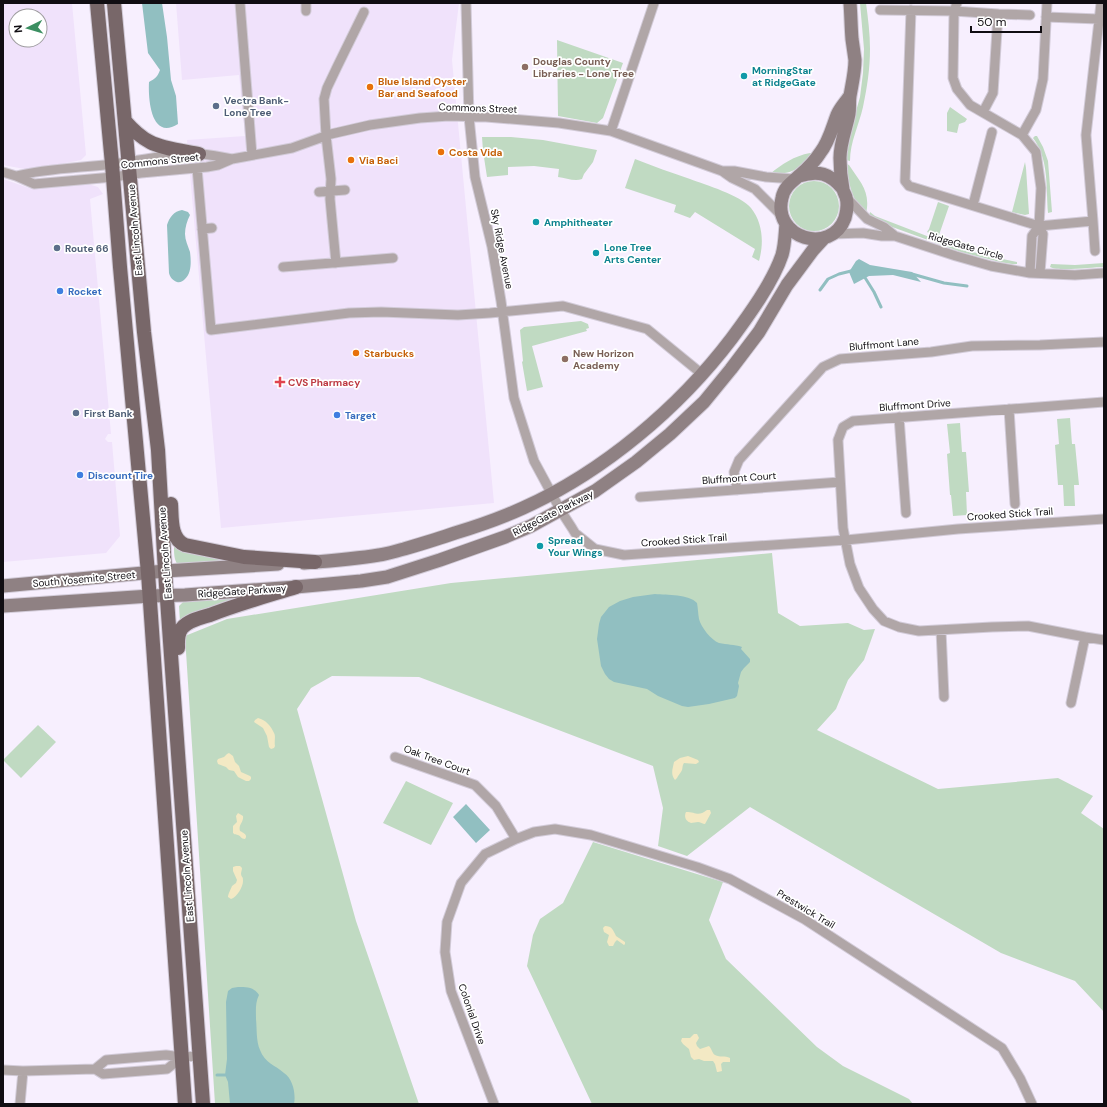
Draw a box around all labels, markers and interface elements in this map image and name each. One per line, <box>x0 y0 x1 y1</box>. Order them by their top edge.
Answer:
north arrow <box>8 8 48 48</box>
scale bar <box>971 8 1041 34</box>
text: 50 m <box>977 14 1006 30</box>
text: N <box>11 24 25 33</box>
place label: Douglas County Libraries - Lone Tree <box>533 55 634 80</box>
marker: Douglas County Libraries - Lone Tree <box>520 62 530 72</box>
place label: MorningStar at RidgeGate <box>752 64 816 89</box>
marker: MorningStar at RidgeGate <box>739 71 749 81</box>
place label: Blue Island Oyster Bar and Seafood <box>378 75 466 100</box>
marker: Blue Island Oyster Bar and Seafood <box>365 82 375 92</box>
place label: Vectra Bank- Lone Tree <box>224 94 289 119</box>
street label: Commons Street <box>438 100 518 116</box>
marker: Vectra Bank- Lone Tree <box>211 101 221 111</box>
place label: Costa Vida <box>449 146 503 159</box>
marker: Costa Vida <box>436 147 446 157</box>
street label: Commons Street <box>120 150 200 172</box>
place label: Via Baci <box>359 154 398 167</box>
marker: Via Baci <box>346 155 356 165</box>
street label: East Lincoln Avenue <box>124 183 145 276</box>
street label: Sky Ridge Avenue <box>488 208 516 290</box>
place label: Amphitheater <box>544 216 613 229</box>
marker: Amphitheater <box>531 217 541 227</box>
street label: RidgeGate Circle <box>927 229 1005 263</box>
place label: Lone Tree Arts Center <box>604 241 661 266</box>
place label: Route 66 <box>65 242 109 255</box>
marker: Route 66 <box>52 243 62 253</box>
marker: Lone Tree Arts Center <box>591 248 601 258</box>
place label: Rocket <box>68 285 102 298</box>
marker: Rocket <box>55 286 65 296</box>
street label: Bluffmont Lane <box>849 334 920 354</box>
place label: Starbucks <box>364 347 414 360</box>
place label: New Horizon Academy <box>573 347 634 372</box>
marker: Starbucks <box>351 348 361 358</box>
marker: New Horizon Academy <box>560 354 570 364</box>
place label: CVS Pharmacy <box>288 376 360 389</box>
marker: CVS Pharmacy <box>275 377 285 387</box>
street label: Bluffmont Drive <box>879 396 951 414</box>
place label: First Bank <box>84 407 133 420</box>
marker: First Bank <box>71 408 81 418</box>
place label: Target <box>345 409 376 422</box>
marker: Target <box>332 410 342 420</box>
place label: Discount Tire <box>88 469 153 482</box>
street label: Bluffmont Court <box>701 469 777 487</box>
marker: Discount Tire <box>75 470 85 480</box>
street label: RidgeGate Parkway <box>511 487 596 539</box>
street label: Crooked Stick Trail <box>967 505 1053 523</box>
street label: East Lincoln Avenue <box>155 506 175 599</box>
street label: Crooked Stick Trail <box>641 531 727 549</box>
place label: Spread Your Wings <box>548 534 603 559</box>
marker: Spread Your Wings <box>535 541 545 551</box>
street label: South Yosemite Street <box>32 568 136 590</box>
street label: RidgeGate Parkway <box>197 581 287 601</box>
street label: Oak Tree Court <box>402 742 472 778</box>
street label: East Lincoln Avenue <box>177 829 197 922</box>
street label: Prestwick Trail <box>774 886 838 932</box>
street label: Colonial Drive <box>456 982 489 1046</box>

